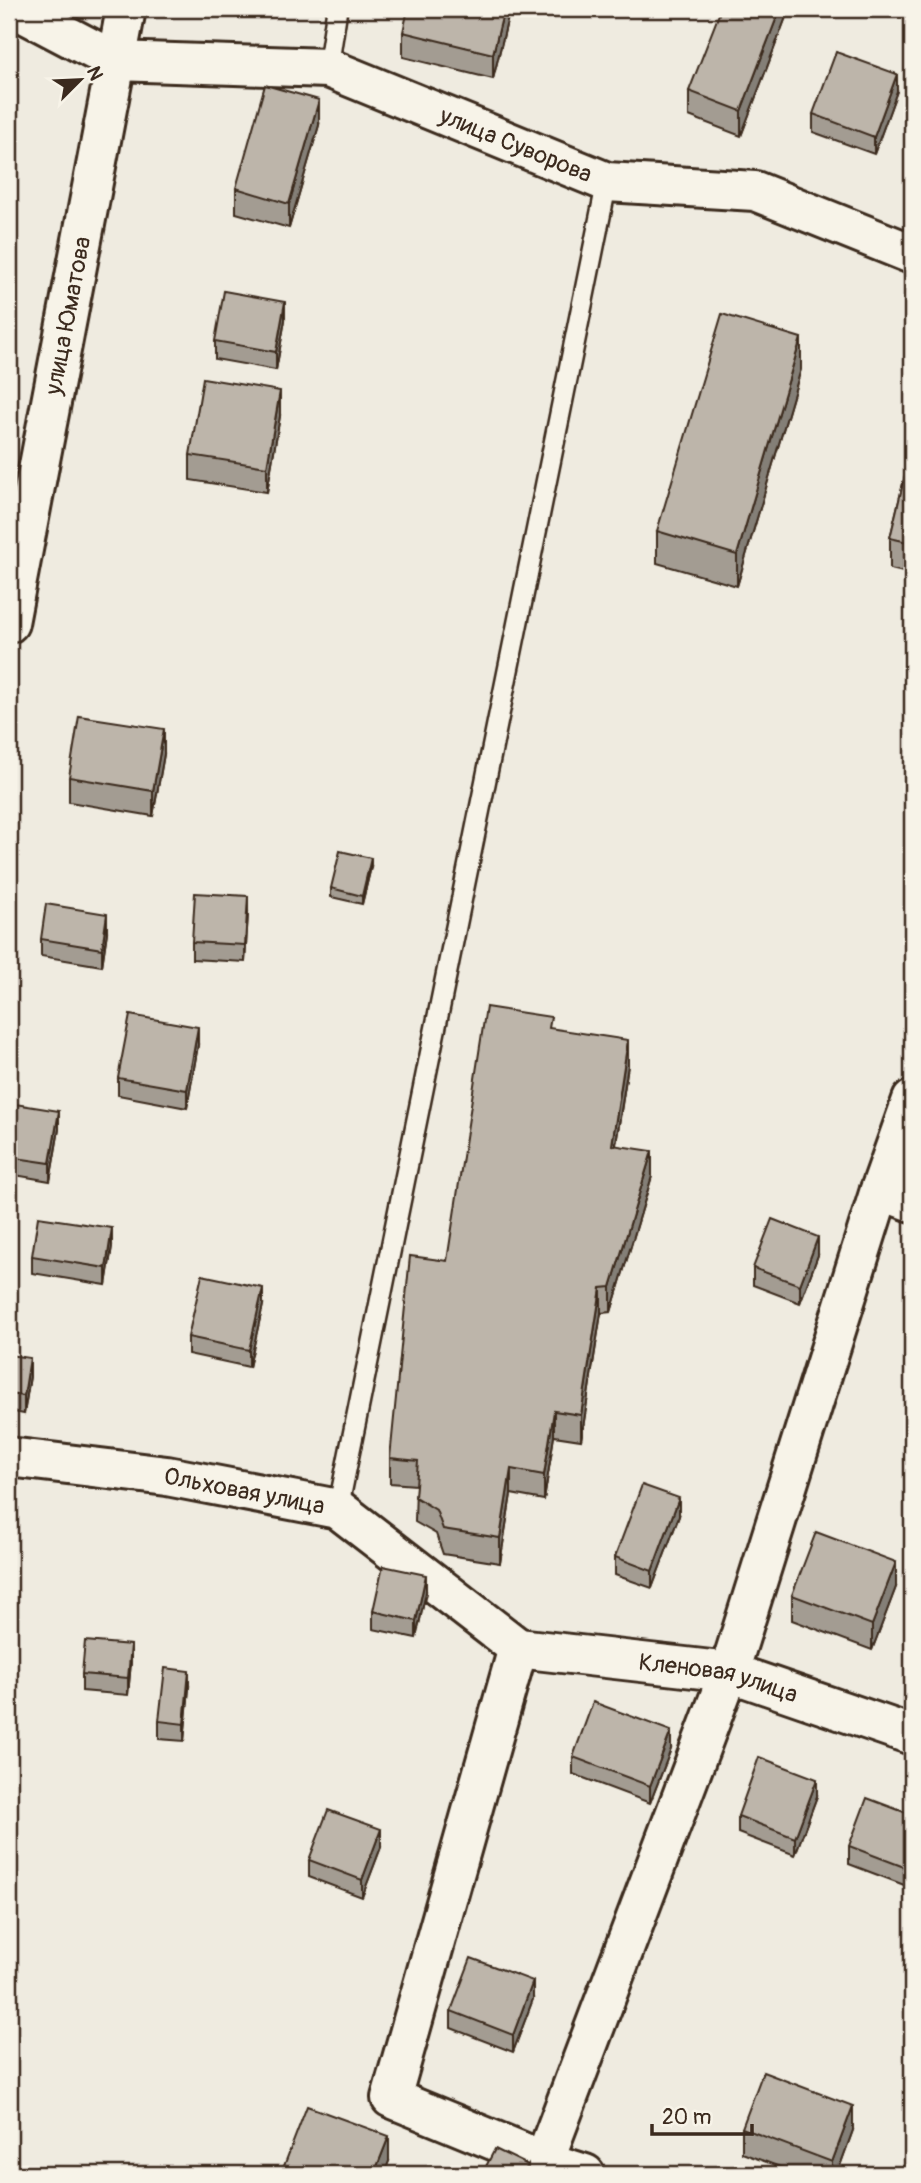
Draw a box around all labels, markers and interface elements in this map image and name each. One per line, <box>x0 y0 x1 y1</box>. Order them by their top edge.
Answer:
north arrow <box>46 46 116 116</box>
text: N <box>81 63 108 84</box>
street label: улица Суворова <box>434 101 596 189</box>
street label: улица Юматова <box>39 234 97 398</box>
street label: Ольховая улица <box>162 1462 327 1521</box>
street label: Кленовая улица <box>637 1648 802 1710</box>
scale bar <box>652 2092 751 2136</box>
text: 20 m <box>662 2104 711 2131</box>

